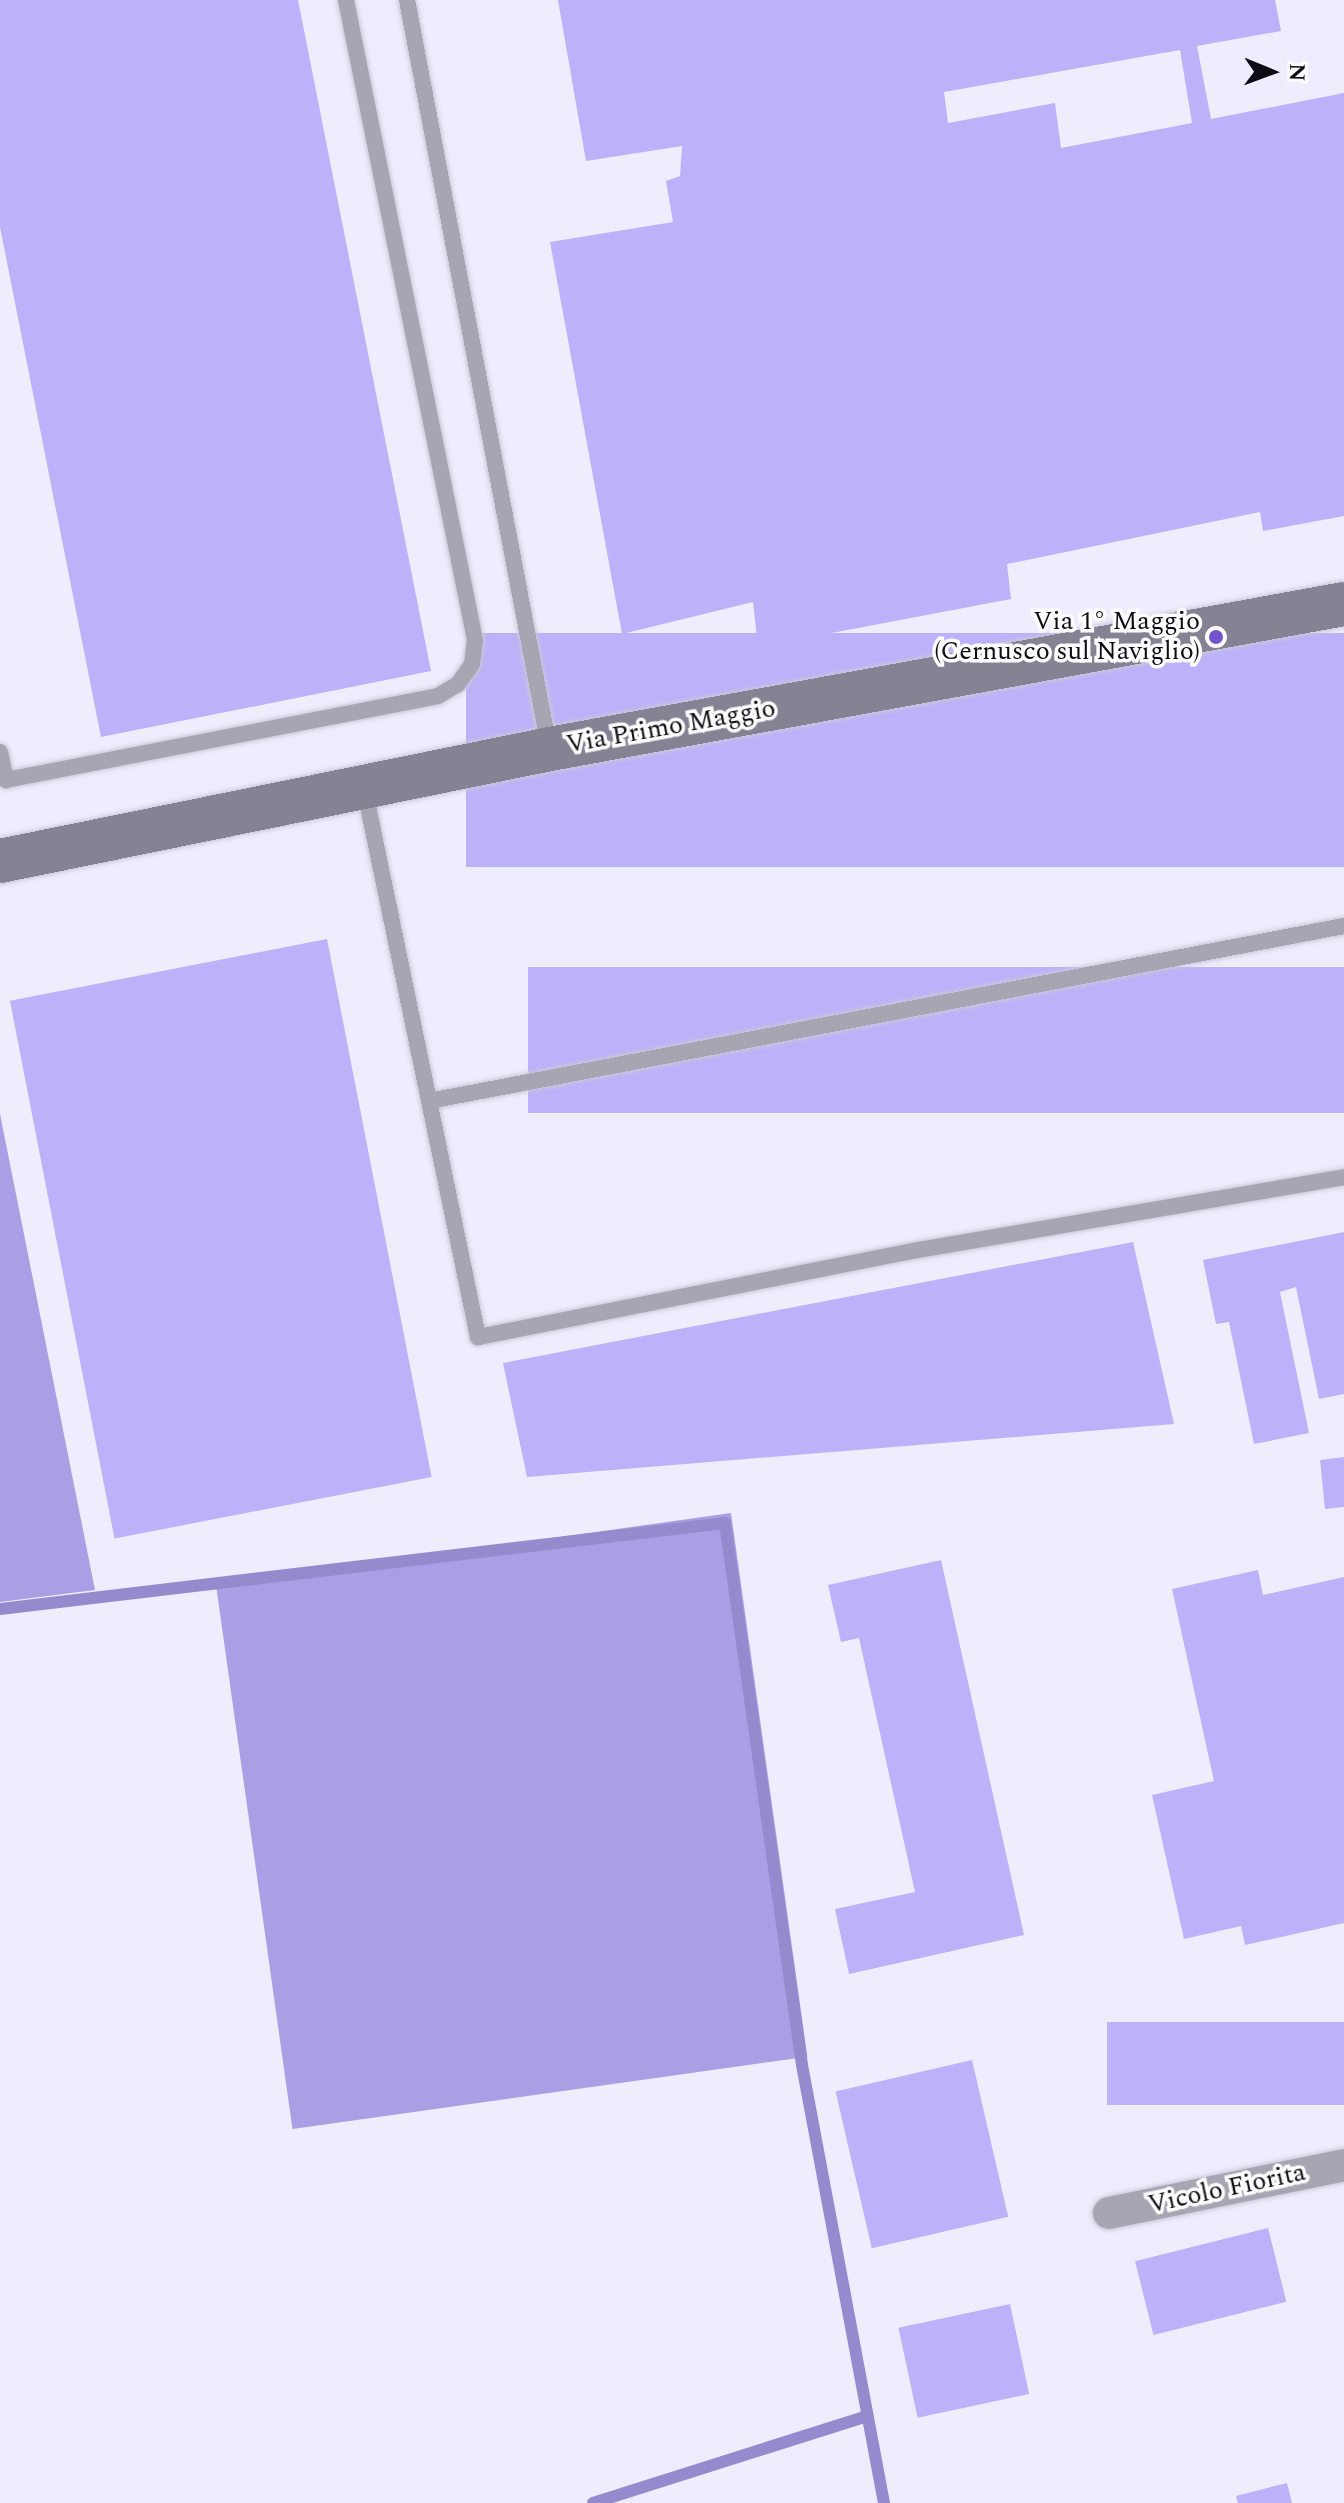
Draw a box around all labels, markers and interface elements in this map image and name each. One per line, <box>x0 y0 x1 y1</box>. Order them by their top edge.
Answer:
north arrow <box>1232 32 1312 112</box>
text: N <box>1280 63 1313 82</box>
place label: Via 1° Maggio (Cernusco sul Naviglio) <box>934 606 1200 668</box>
marker: Via 1° Maggio (Cernusco sul Naviglio) <box>1207 628 1225 646</box>
street label: Via Primo Maggio <box>564 693 778 761</box>
street label: Vicolo Fiorita <box>1145 2157 1309 2221</box>

